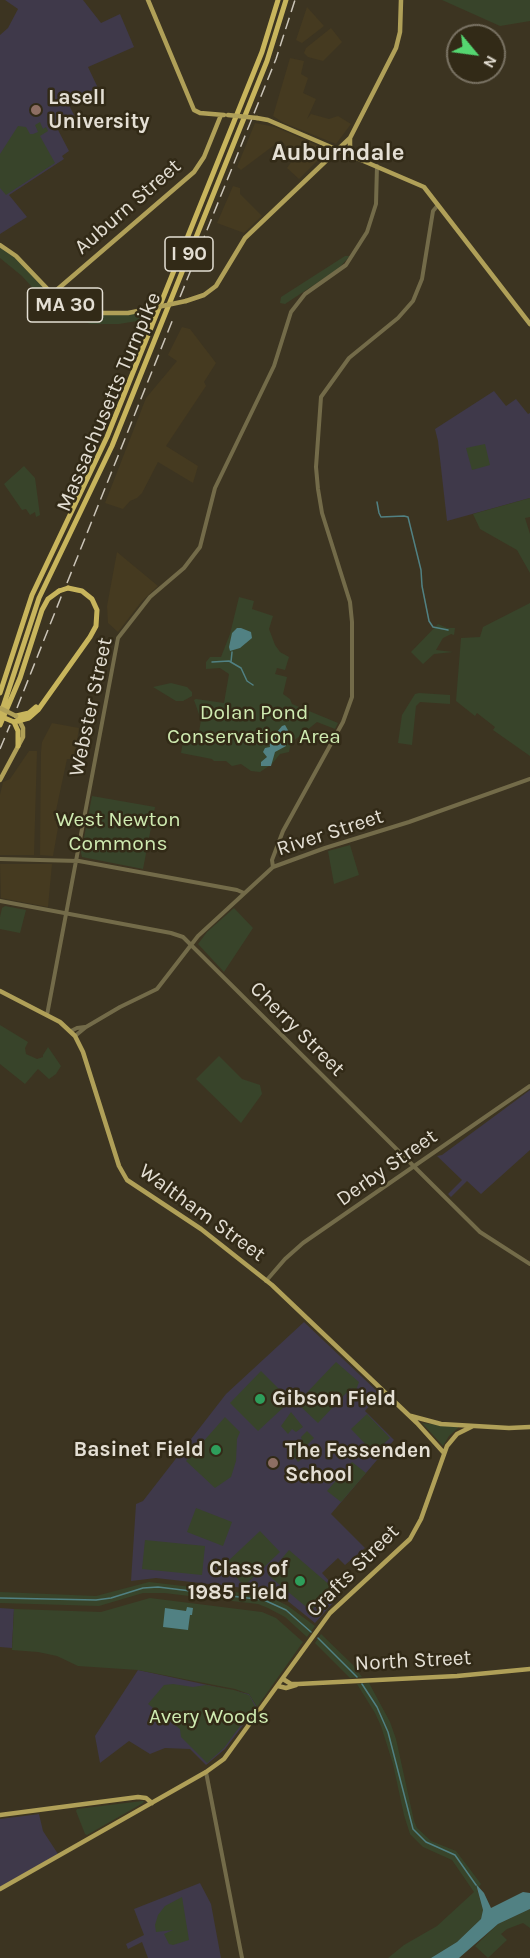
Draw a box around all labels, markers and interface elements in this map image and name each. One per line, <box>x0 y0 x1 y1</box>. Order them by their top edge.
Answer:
north arrow <box>446 24 506 84</box>
text: N <box>479 52 502 72</box>
place label: Lasell University <box>48 85 150 135</box>
marker: Lasell University <box>29 103 43 117</box>
district label: Auburndale <box>271 139 405 167</box>
street label: Auburn Street <box>70 154 186 260</box>
road number: I 90 <box>165 237 213 271</box>
road number: MA 30 <box>28 288 103 322</box>
street label: Massachusetts Turnpike <box>51 288 167 516</box>
street label: Webster Street <box>64 635 118 779</box>
park label: Dolan Pond Conservation Area <box>167 700 341 750</box>
street label: River Street <box>273 804 387 862</box>
park label: West Newton Commons <box>55 807 181 857</box>
street label: Cherry Street <box>244 976 350 1082</box>
street label: Derby Street <box>332 1124 442 1212</box>
street label: Waltham Street <box>134 1159 270 1267</box>
place label: Gibson Field <box>272 1386 396 1412</box>
marker: Gibson Field <box>253 1392 267 1406</box>
place label: Basinet Field <box>74 1437 204 1463</box>
place label: The Fessenden School <box>285 1438 431 1488</box>
marker: Basinet Field <box>209 1443 223 1457</box>
marker: The Fessenden School <box>266 1456 280 1470</box>
street label: Crafts Street <box>301 1519 405 1623</box>
place label: Class of 1985 Field <box>188 1556 288 1606</box>
marker: Class of 1985 Field <box>293 1574 307 1588</box>
street label: North Street <box>354 1645 472 1677</box>
park label: Avery Woods <box>149 1704 269 1730</box>

